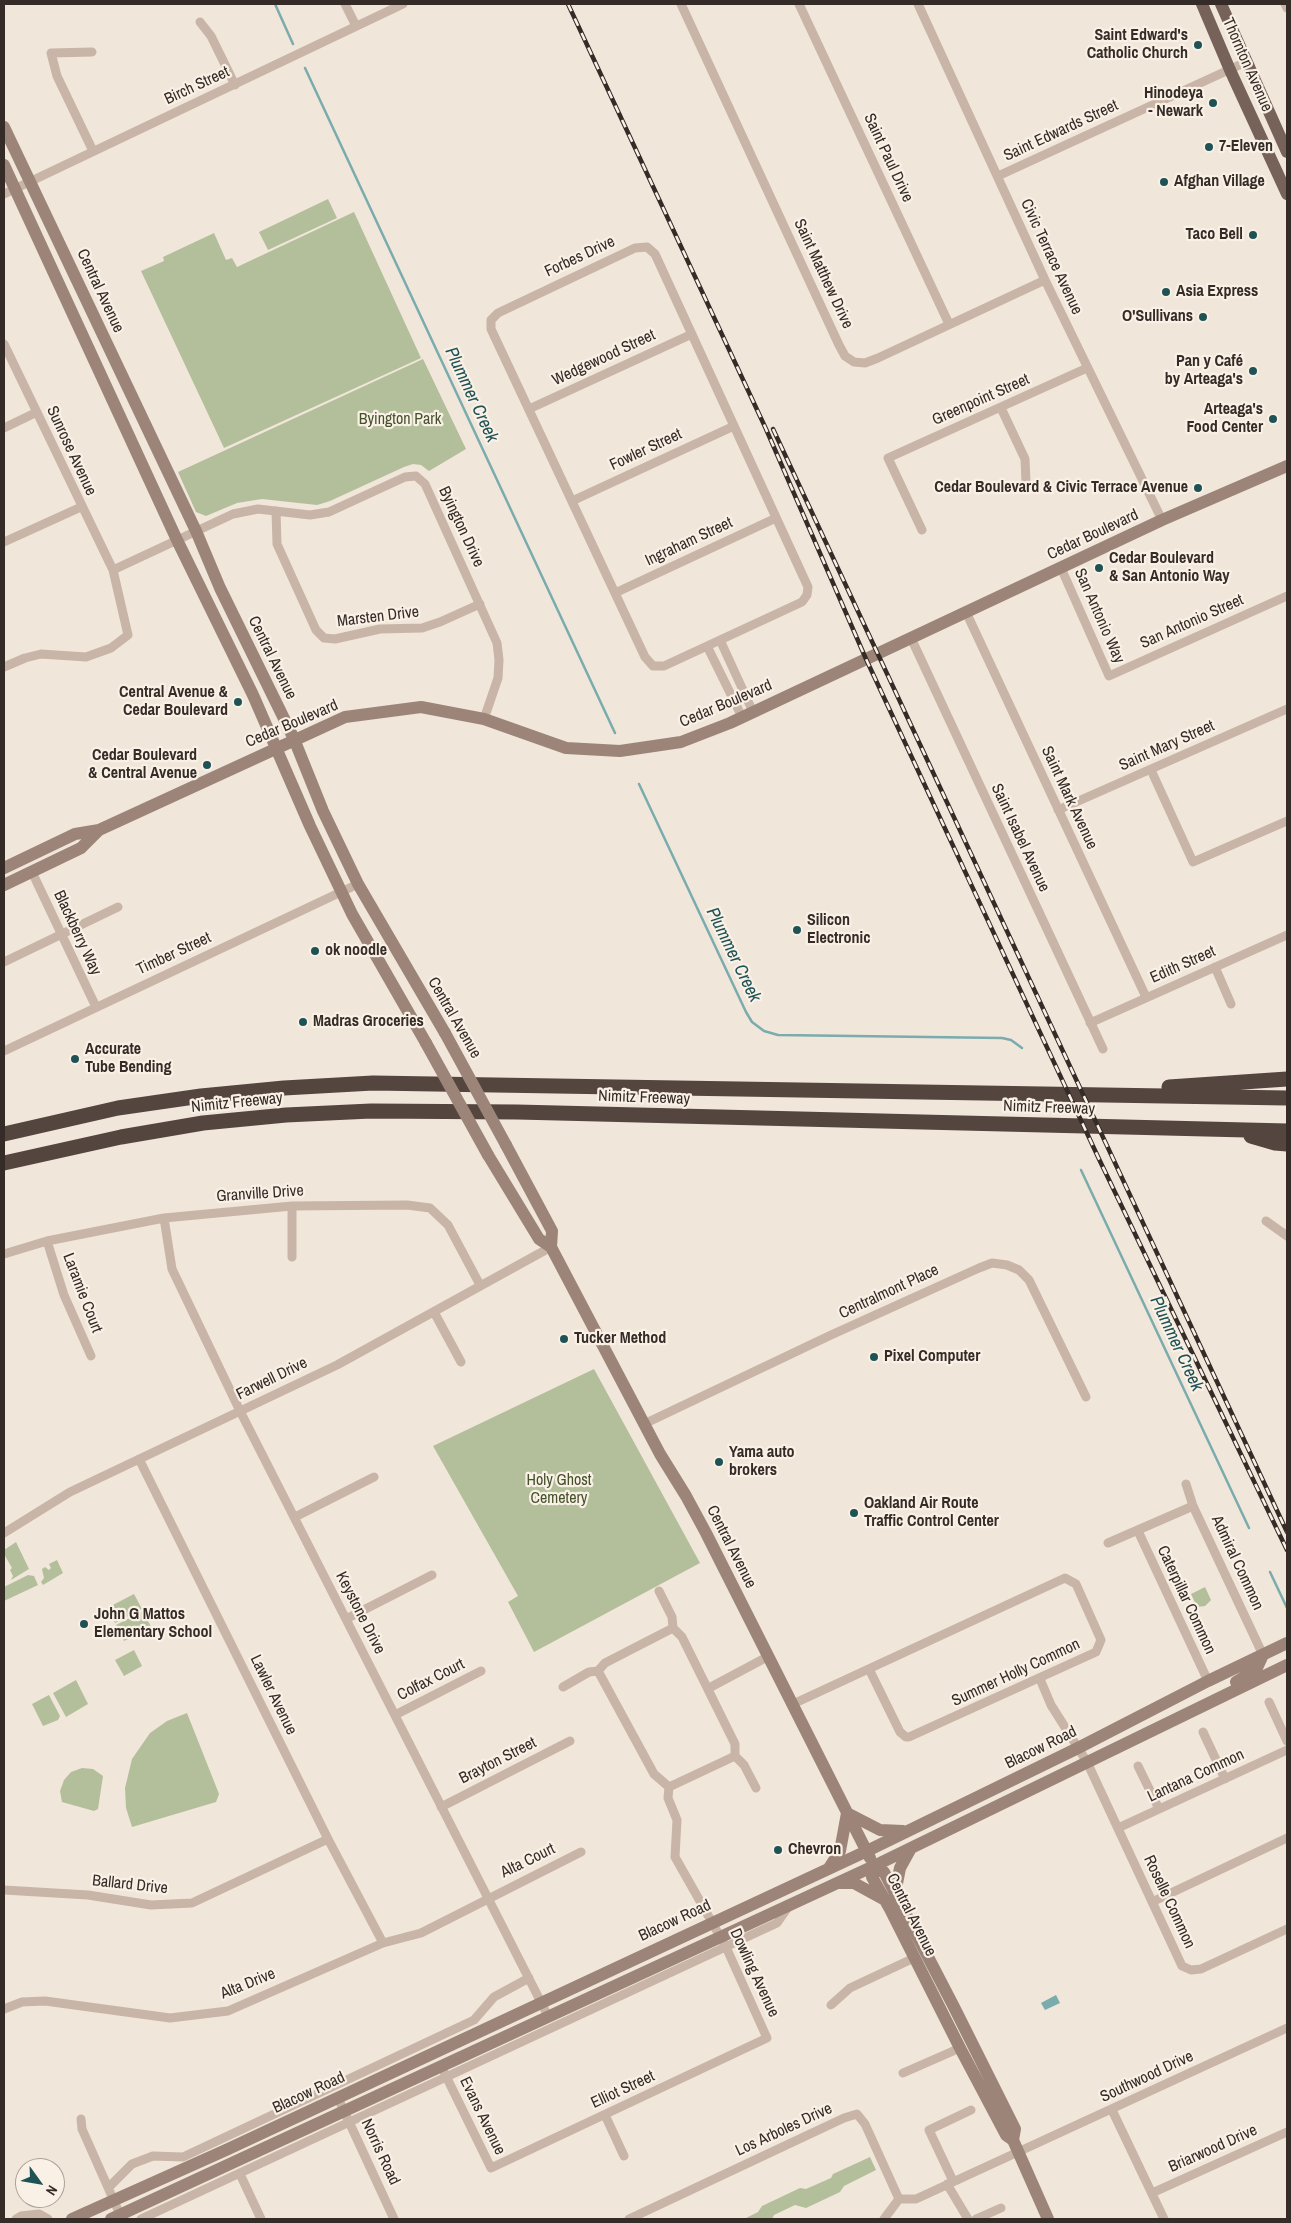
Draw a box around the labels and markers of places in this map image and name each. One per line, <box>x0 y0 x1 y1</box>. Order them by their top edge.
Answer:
place label: Saint Edward's Catholic Church <box>1087 26 1188 64</box>
marker: Saint Edward's Catholic Church <box>1192 39 1204 51</box>
place label: Hinodeya - Newark <box>1144 84 1203 122</box>
marker: Hinodeya - Newark <box>1207 97 1219 109</box>
place label: 7-Eleven <box>1219 137 1273 157</box>
marker: 7-Eleven <box>1203 141 1215 153</box>
place label: Afghan Village <box>1174 172 1265 192</box>
marker: Afghan Village <box>1158 176 1170 188</box>
place label: Taco Bell <box>1186 225 1243 245</box>
marker: Taco Bell <box>1247 229 1259 241</box>
place label: Asia Express <box>1176 282 1258 302</box>
marker: Asia Express <box>1160 286 1172 298</box>
place label: O'Sullivans <box>1122 307 1193 327</box>
marker: O'Sullivans <box>1197 311 1209 323</box>
place label: Pan y Café by Arteaga's <box>1165 352 1243 390</box>
marker: Pan y Café by Arteaga's <box>1247 365 1259 377</box>
place label: Arteaga's Food Center <box>1186 400 1263 438</box>
marker: Arteaga's Food Center <box>1267 413 1279 425</box>
place label: Cedar Boulevard & Civic Terrace Avenue <box>934 478 1188 498</box>
marker: Cedar Boulevard & Civic Terrace Avenue <box>1192 482 1204 494</box>
place label: Cedar Boulevard & San Antonio Way <box>1109 549 1230 587</box>
marker: Cedar Boulevard & San Antonio Way <box>1093 562 1105 574</box>
place label: Central Avenue & Cedar Boulevard <box>119 683 228 721</box>
marker: Central Avenue & Cedar Boulevard <box>232 696 244 708</box>
place label: Cedar Boulevard & Central Avenue <box>88 746 197 784</box>
marker: Cedar Boulevard & Central Avenue <box>201 759 213 771</box>
place label: Silicon Electronic <box>807 911 870 949</box>
marker: Silicon Electronic <box>791 924 803 936</box>
place label: ok noodle <box>325 941 387 961</box>
marker: ok noodle <box>309 945 321 957</box>
place label: Madras Groceries <box>313 1012 424 1032</box>
marker: Madras Groceries <box>297 1016 309 1028</box>
place label: Accurate Tube Bending <box>85 1040 172 1078</box>
marker: Accurate Tube Bending <box>69 1053 81 1065</box>
place label: Tucker Method <box>574 1329 666 1349</box>
marker: Tucker Method <box>558 1333 570 1345</box>
place label: Pixel Computer <box>884 1347 980 1367</box>
marker: Pixel Computer <box>868 1351 880 1363</box>
place label: Yama auto brokers <box>729 1443 795 1481</box>
marker: Yama auto brokers <box>713 1456 725 1468</box>
place label: Oakland Air Route Traffic Control Center <box>864 1494 999 1532</box>
marker: Oakland Air Route Traffic Control Center <box>848 1507 860 1519</box>
place label: John G Mattos Elementary School <box>94 1605 212 1643</box>
marker: John G Mattos Elementary School <box>78 1618 90 1630</box>
place label: Chevron <box>788 1840 841 1860</box>
marker: Chevron <box>772 1844 784 1856</box>

